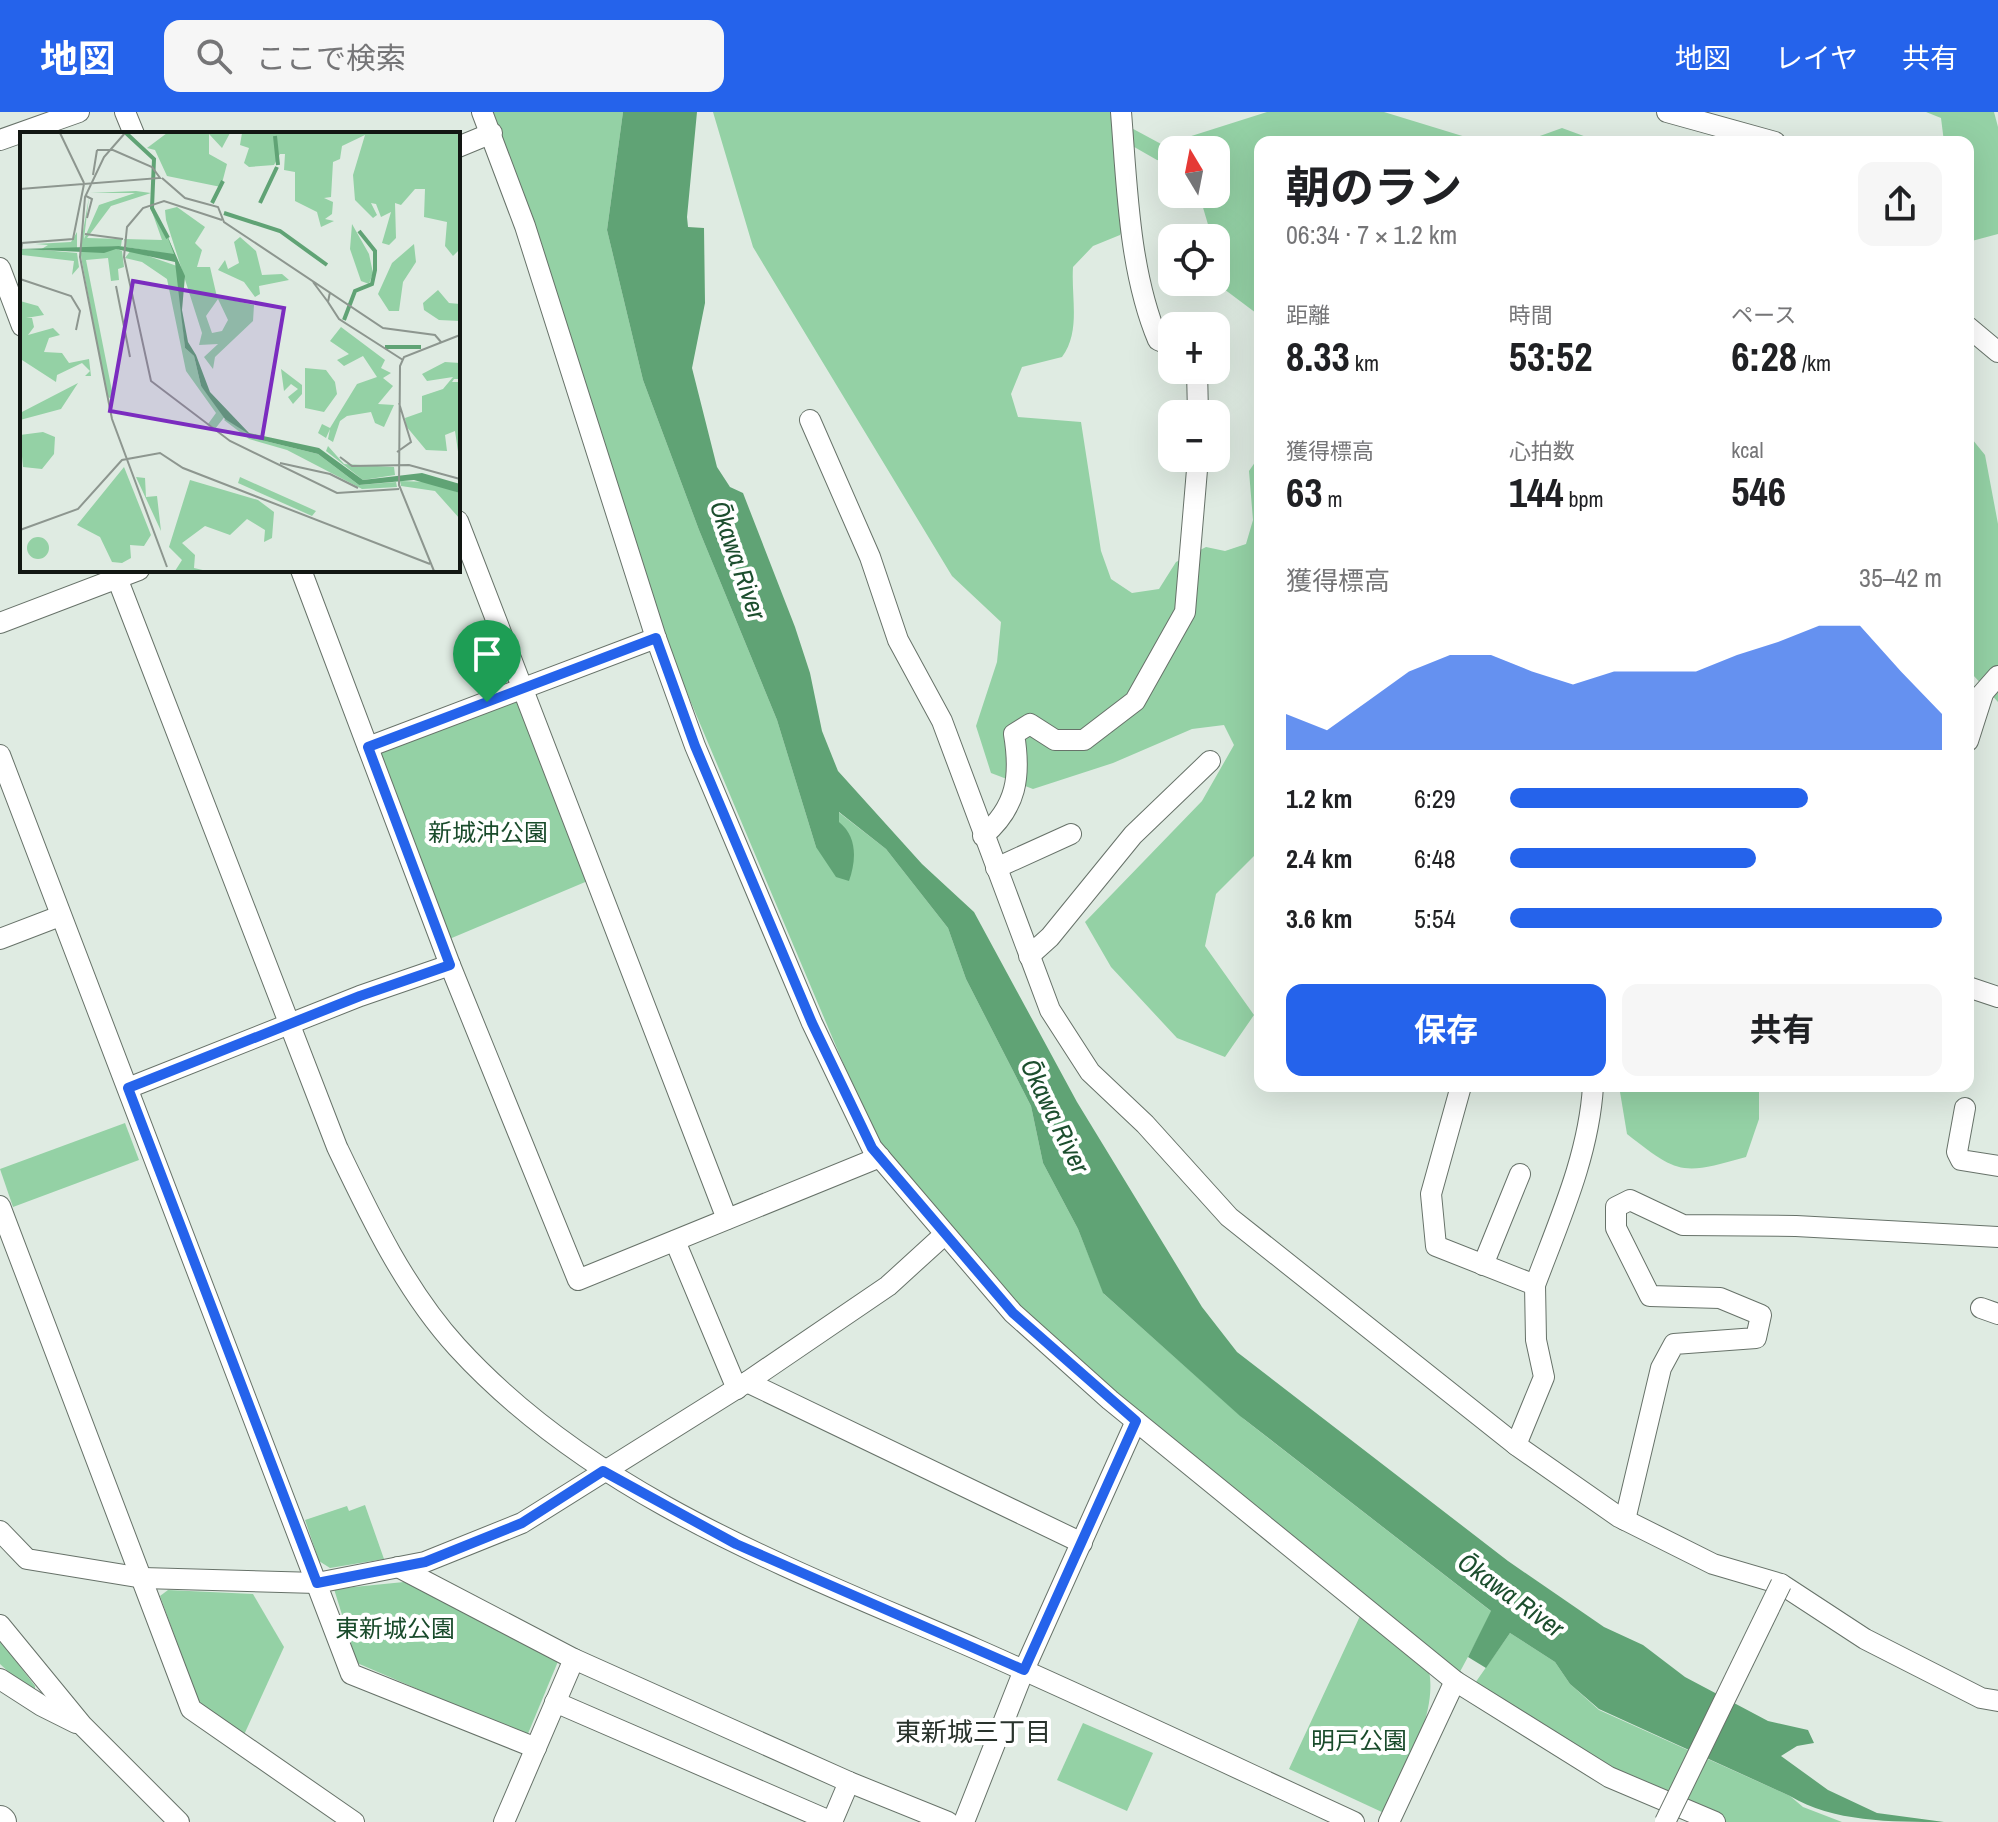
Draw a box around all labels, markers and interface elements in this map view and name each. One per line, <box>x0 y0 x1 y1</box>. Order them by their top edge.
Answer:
search box <box>164 20 724 92</box>
text: 地図 <box>40 33 116 84</box>
icon: search <box>192 34 236 78</box>
text: ここで検索 <box>256 38 406 78</box>
text: 地図 <box>1675 39 1731 77</box>
text: レイヤ <box>1775 39 1858 77</box>
text: 共有 <box>1902 39 1958 77</box>
inset map <box>20 132 460 572</box>
north arrow <box>1158 136 1230 208</box>
map controls <box>1158 136 1230 472</box>
text: 朝のラン <box>1286 157 1462 217</box>
button: share <box>1858 162 1942 246</box>
text: 06:34 · 7 × 1.2 km <box>1286 217 1457 252</box>
button: locate <box>1158 224 1230 296</box>
text: 距離 <box>1286 300 1330 330</box>
text: 時間 <box>1509 300 1553 330</box>
text: ペース <box>1731 300 1796 330</box>
button: + <box>1158 312 1230 384</box>
text: 8.33 <box>1286 330 1350 383</box>
text: 53:52 <box>1509 330 1593 383</box>
text: 6:28 <box>1731 330 1797 383</box>
text: km <box>1350 348 1379 378</box>
text: /km <box>1797 348 1831 378</box>
button: − <box>1158 400 1230 472</box>
text: kcal <box>1731 435 1763 465</box>
text: 獲得標高 <box>1286 436 1374 466</box>
text: 心拍数 <box>1509 436 1575 466</box>
text: 546 <box>1731 465 1786 518</box>
text: 63 <box>1286 466 1322 519</box>
text: 144 <box>1509 466 1563 519</box>
text: m <box>1322 484 1343 514</box>
text: bpm <box>1563 484 1604 514</box>
water label: Ōkawa River <box>702 496 775 625</box>
text: 35–42 m <box>1859 560 1942 595</box>
text: 獲得標高 <box>1286 563 1390 598</box>
pin <box>453 620 521 702</box>
icon: arrive <box>465 632 509 676</box>
text: 1.2 km <box>1286 781 1352 816</box>
text: 6:29 <box>1414 781 1456 816</box>
park label: 新城沖公園 <box>428 816 548 848</box>
text: 2.4 km <box>1286 841 1352 876</box>
text: 6:48 <box>1414 841 1456 876</box>
text: 3.6 km <box>1286 901 1352 936</box>
text: 5:54 <box>1414 901 1456 936</box>
button: 保存 <box>1286 984 1606 1076</box>
button: 共有 <box>1622 984 1942 1076</box>
water label: Ōkawa River <box>1013 1053 1099 1180</box>
water label: Ōkawa River <box>1451 1544 1572 1645</box>
park label: 東新城公園 <box>335 1612 455 1644</box>
district label: 東新城三丁目 <box>895 1714 1051 1749</box>
park label: 明戸公園 <box>1311 1724 1407 1756</box>

